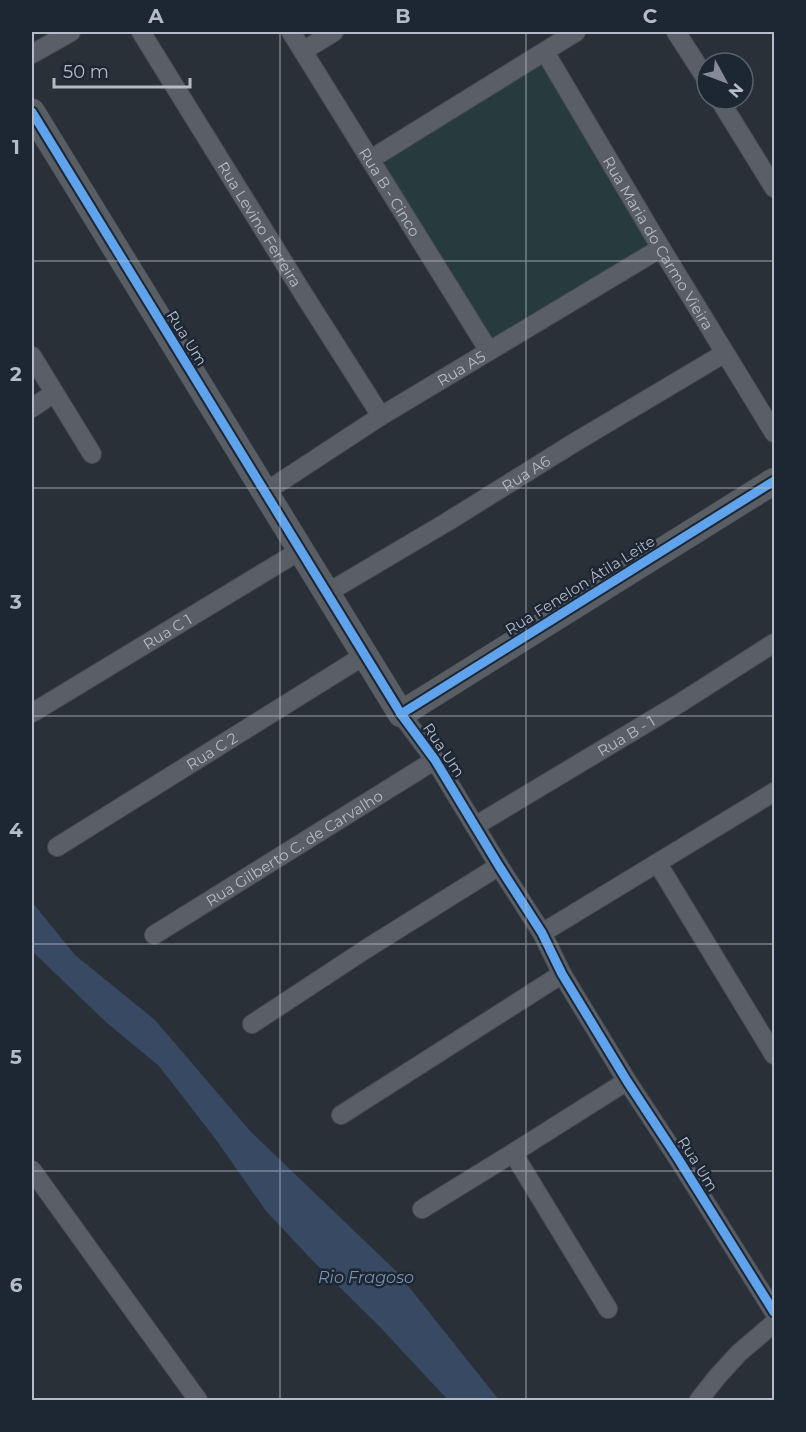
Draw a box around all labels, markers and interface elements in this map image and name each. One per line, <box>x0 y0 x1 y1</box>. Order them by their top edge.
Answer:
text: A <box>147 4 164 28</box>
text: B <box>395 4 411 28</box>
text: C <box>643 4 658 28</box>
scale bar <box>54 51 190 89</box>
north arrow <box>695 51 755 111</box>
text: 50 m <box>63 61 109 83</box>
text: N <box>725 79 747 102</box>
text: 1 <box>12 135 20 159</box>
street label: Rua B - Cinco <box>355 144 425 240</box>
street label: Rua Maria do Carmo Vieira <box>599 152 718 333</box>
street label: Rua Levino Ferreira <box>214 158 306 291</box>
street label: Rua Um <box>163 307 211 369</box>
street label: Rua A5 <box>433 346 489 390</box>
text: 2 <box>10 362 22 386</box>
street label: Rua A6 <box>498 451 553 495</box>
street label: Rua Fenelon Átila Leite <box>502 531 658 639</box>
text: 3 <box>9 590 22 614</box>
street label: Rua C 1 <box>139 609 195 653</box>
street label: Rua B - 1 <box>594 711 658 760</box>
street label: Rua Um <box>419 719 469 781</box>
street label: Rua C 2 <box>182 728 241 774</box>
street label: Rua Gilberto C. de Carvalho <box>202 785 386 910</box>
text: 4 <box>9 818 23 842</box>
text: 5 <box>10 1045 22 1069</box>
street label: Rua Um <box>674 1133 722 1195</box>
water label: Rio Fragoso <box>318 1268 414 1287</box>
text: 6 <box>10 1273 23 1297</box>

